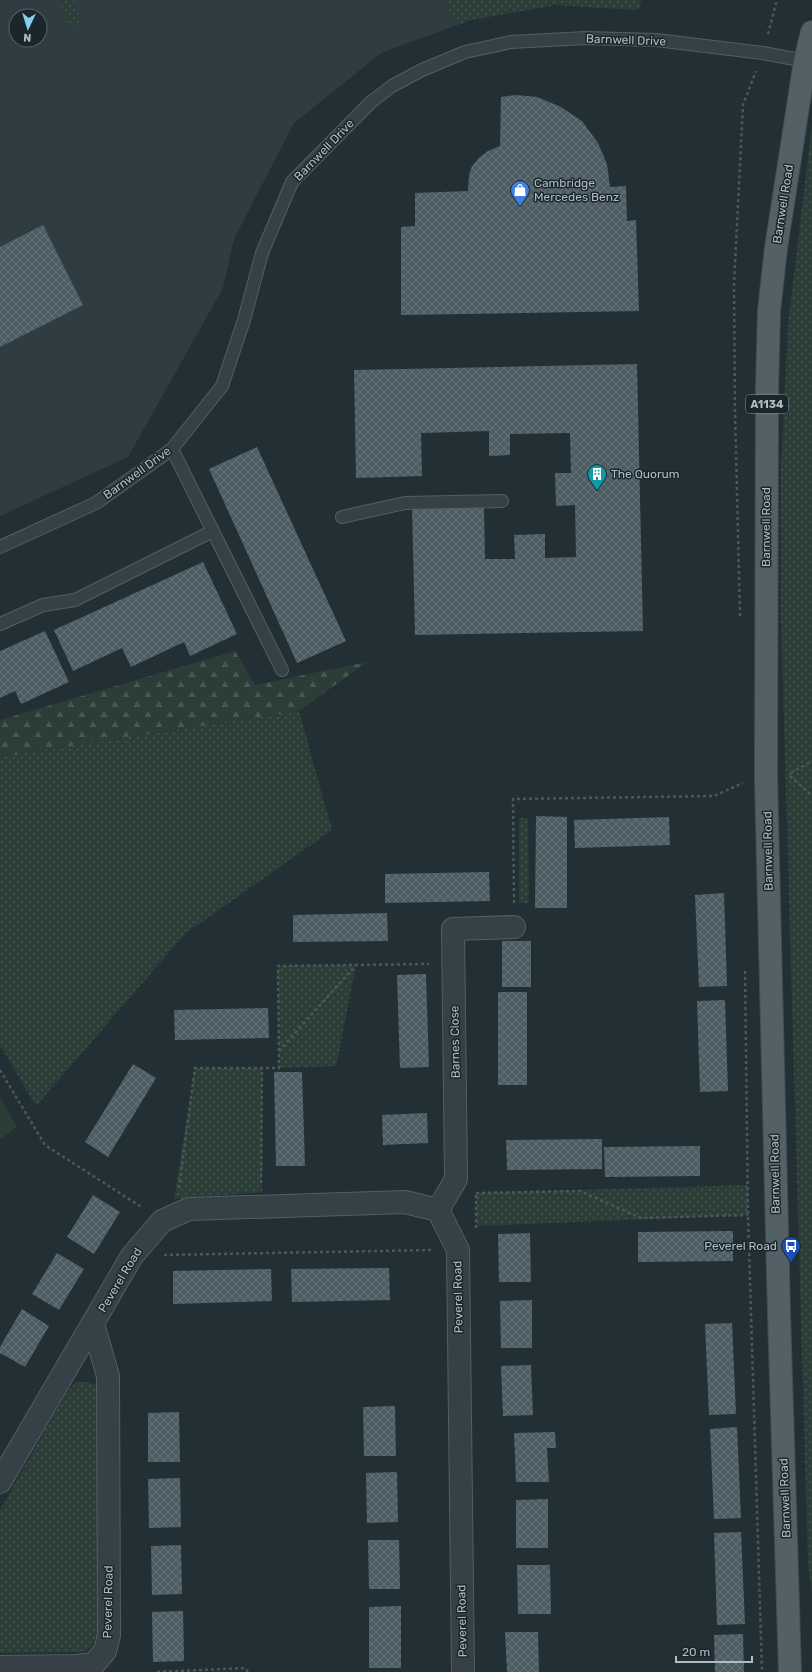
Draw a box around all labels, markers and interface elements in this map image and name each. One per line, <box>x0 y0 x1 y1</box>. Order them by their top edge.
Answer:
north arrow <box>8 8 48 48</box>
text: N <box>23 31 32 44</box>
street label: Barnwell Drive <box>586 32 667 48</box>
street label: Barnwell Drive <box>291 116 357 184</box>
street label: Barnwell Road <box>770 164 796 244</box>
place label: Cambridge Mercedes Benz <box>534 176 619 204</box>
shop icon: Cambridge Mercedes Benz <box>509 179 531 207</box>
road number: A1134 <box>746 395 788 413</box>
street label: Barnwell Drive <box>100 444 174 502</box>
building icon: The Quorum <box>586 463 608 491</box>
place label: The Quorum <box>611 467 679 481</box>
street label: Barnwell Road <box>759 487 773 567</box>
street label: Barnwell Road <box>760 811 776 891</box>
street label: Barnes Close <box>447 1005 463 1079</box>
street label: Barnwell Road <box>767 1134 783 1214</box>
bus stop icon: Peverel Road <box>780 1235 802 1263</box>
place label: Peverel Road <box>704 1239 777 1253</box>
street label: Peverel Road <box>95 1245 145 1315</box>
street label: Peverel Road <box>450 1261 466 1333</box>
street label: Barnwell Road <box>777 1458 793 1538</box>
street label: Peverel Road <box>100 1566 116 1638</box>
street label: Peverel Road <box>454 1585 470 1657</box>
scale bar <box>676 1638 752 1664</box>
text: 20 m <box>682 1645 710 1659</box>

